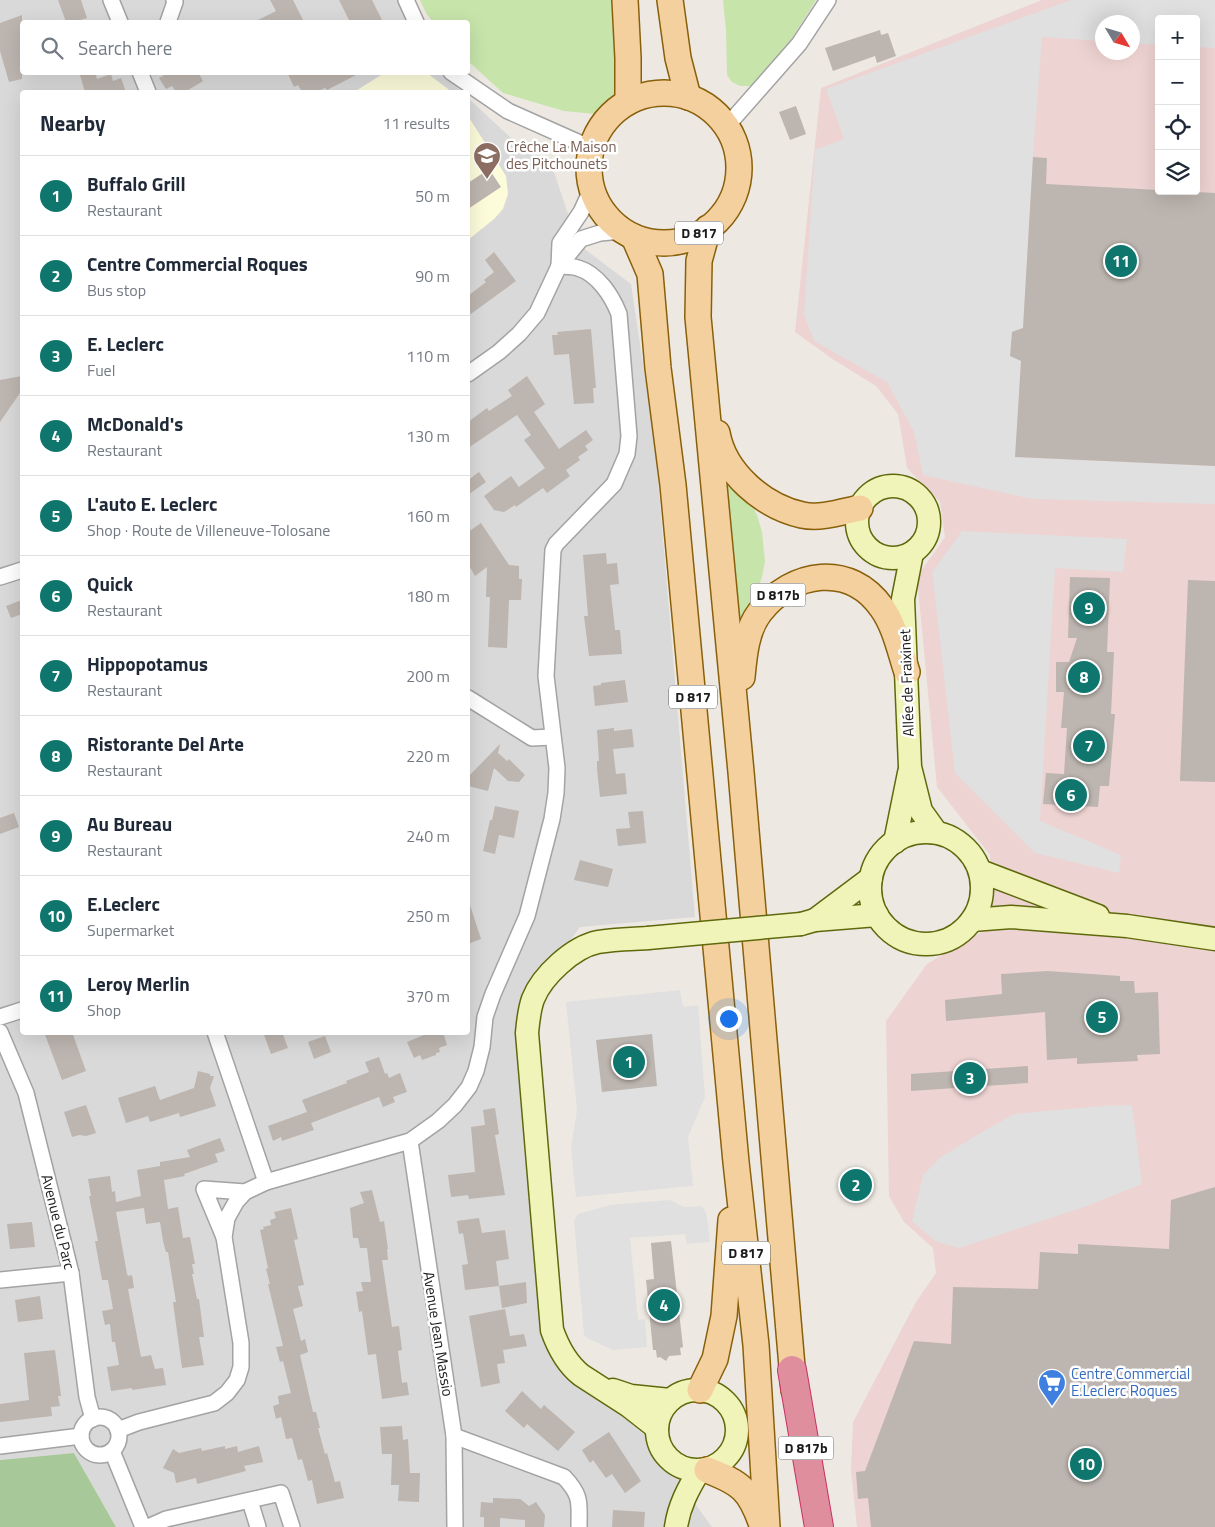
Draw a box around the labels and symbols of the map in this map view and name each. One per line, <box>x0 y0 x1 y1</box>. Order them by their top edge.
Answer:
north arrow <box>1095 15 1140 60</box>
place label: Crêche La Maison des Pitchounets <box>506 135 617 175</box>
school or university icon: Crêche La Maison des Pitchounets <box>472 141 502 180</box>
road number: D 817 <box>675 222 723 244</box>
pin: 11 <box>1105 242 1137 280</box>
road number: D 817b <box>750 584 806 606</box>
pin: 9 <box>1073 589 1105 627</box>
street label: Allée de Fraixinet <box>893 628 920 737</box>
pin: 8 <box>1068 658 1100 696</box>
road number: D 817 <box>669 686 717 709</box>
pin: 7 <box>1073 727 1105 765</box>
pin: 6 <box>1055 776 1087 814</box>
pin: 5 <box>1086 998 1118 1036</box>
your location <box>716 1006 742 1032</box>
pin: 1 <box>613 1043 645 1081</box>
pin: 3 <box>954 1059 986 1097</box>
pin: 2 <box>840 1166 872 1204</box>
street label: Avenue du Parc <box>36 1172 81 1272</box>
road number: D 817 <box>722 1242 770 1264</box>
street label: Avenue Jean Massio <box>417 1270 460 1398</box>
pin: 4 <box>648 1286 680 1324</box>
place label: Centre Commercial E.Leclerc Roques <box>1071 1362 1190 1402</box>
supermarket icon: Centre Commercial E.Leclerc Roques <box>1037 1368 1067 1407</box>
road number: D 817b <box>778 1436 834 1460</box>
pin: 10 <box>1070 1445 1102 1483</box>

